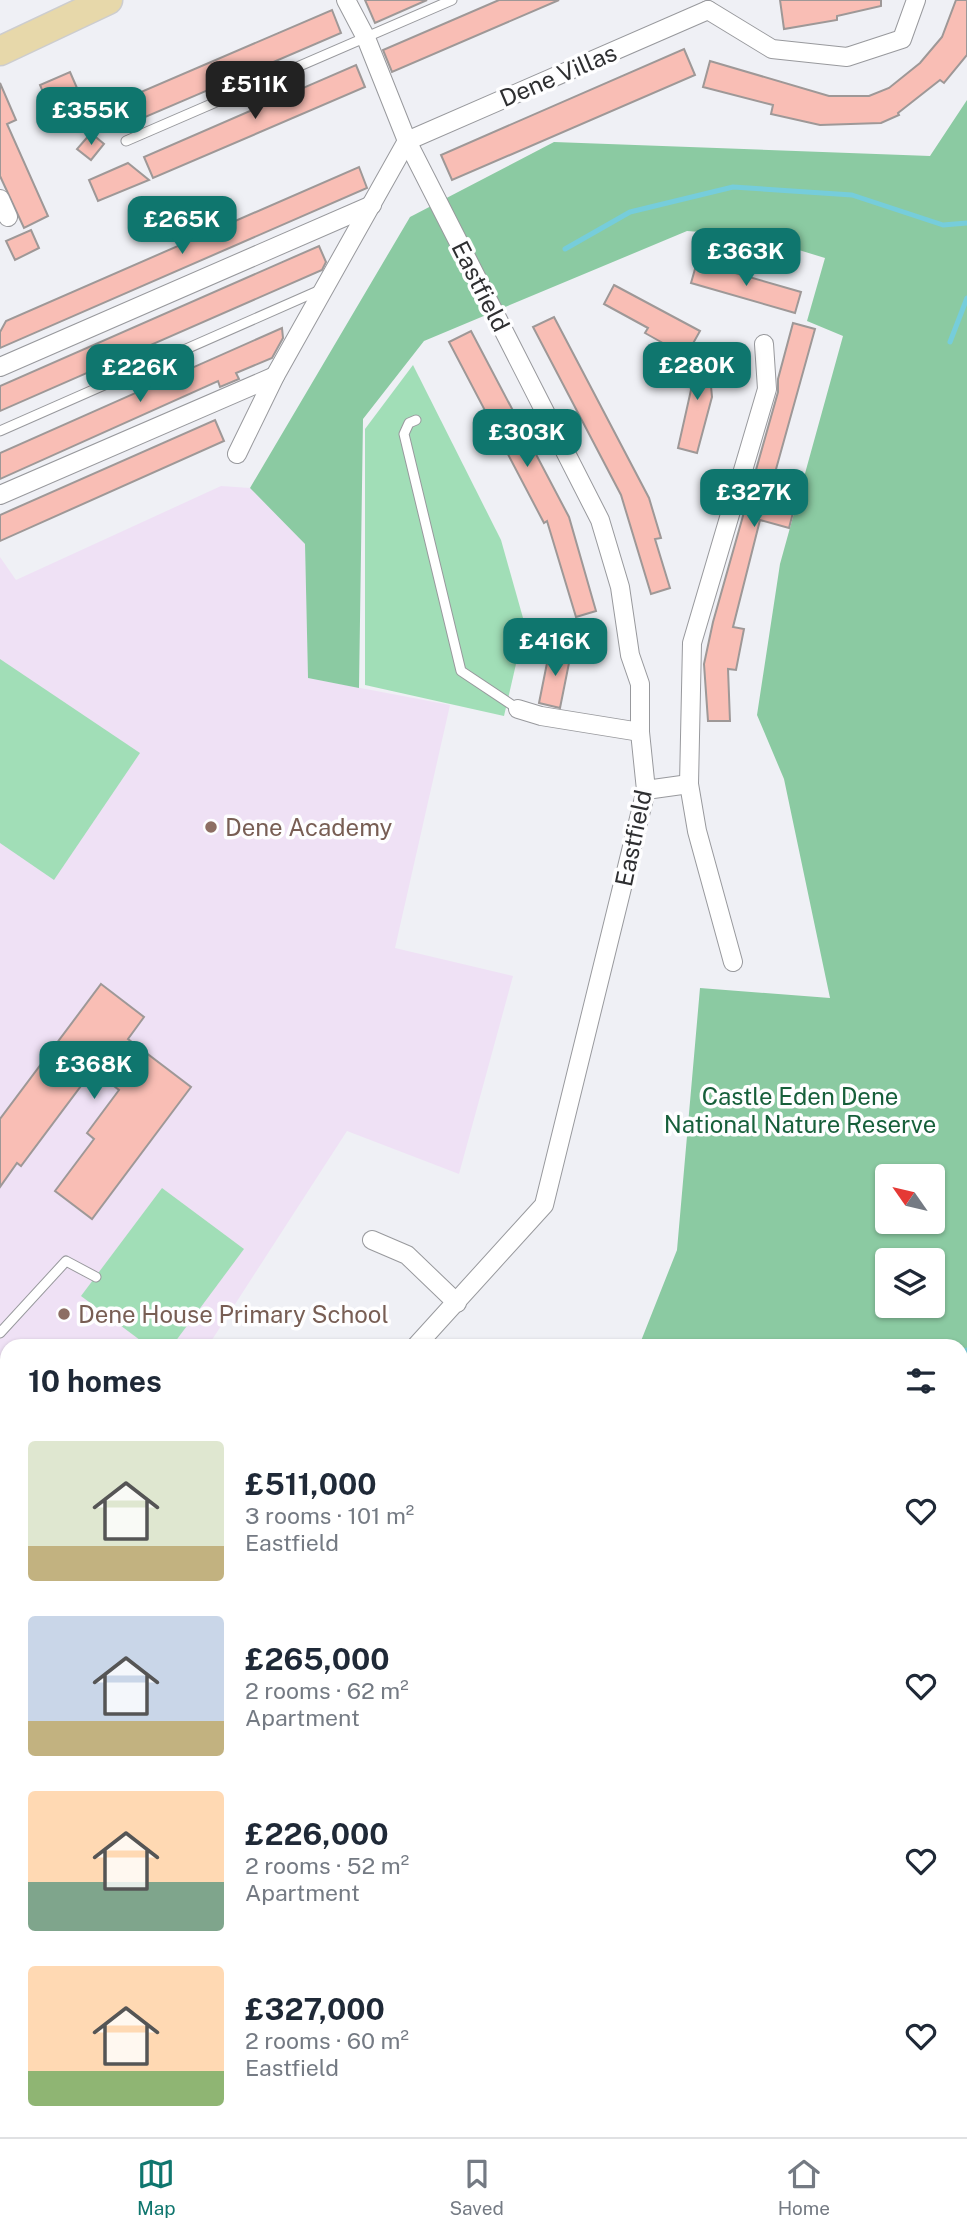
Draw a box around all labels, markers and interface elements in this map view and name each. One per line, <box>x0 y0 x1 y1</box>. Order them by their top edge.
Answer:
street label: Dene Villas <box>495 38 621 112</box>
pin: £511K <box>206 61 304 121</box>
text: £511K <box>222 70 288 97</box>
pin: £355K <box>42 88 140 147</box>
text: £355K <box>52 96 130 123</box>
pin: £265K <box>133 196 231 256</box>
text: £265K <box>144 205 220 232</box>
pin: £363K <box>697 229 795 288</box>
street label: Eastfield <box>446 236 516 336</box>
text: £363K <box>707 237 785 264</box>
pin: £280K <box>648 342 746 402</box>
pin: £226K <box>91 344 189 404</box>
text: £280K <box>659 351 735 378</box>
text: £226K <box>102 353 178 380</box>
pin: £303K <box>478 410 576 469</box>
text: £303K <box>489 418 565 445</box>
pin: £327K <box>705 470 803 529</box>
text: £327K <box>716 478 792 505</box>
pin: £416K <box>506 618 604 678</box>
text: £416K <box>519 627 591 654</box>
street label: Eastfield <box>609 787 657 889</box>
place label: Dene Academy <box>225 813 393 841</box>
marker: Dene Academy <box>203 819 219 835</box>
pin: £368K <box>45 1042 143 1101</box>
text: £368K <box>55 1050 133 1077</box>
park label: Castle Eden Dene National Nature Reserve <box>664 1082 936 1138</box>
north arrow <box>875 1164 945 1234</box>
map controls <box>875 1164 945 1318</box>
button: layers <box>875 1248 945 1318</box>
place label: Dene House Primary School <box>78 1300 389 1328</box>
marker: Dene House Primary School <box>56 1306 72 1322</box>
icon: filters <box>902 1362 940 1400</box>
text: 10 homes <box>28 1363 162 1399</box>
text: £511,000 <box>245 1466 377 1502</box>
icon: home <box>84 1469 168 1553</box>
icon: heart <box>902 1492 940 1530</box>
text: 3 rooms · 101 m² <box>245 1502 414 1529</box>
text: Eastfield <box>245 1529 339 1556</box>
text: £265,000 <box>245 1641 390 1677</box>
icon: home <box>84 1644 168 1728</box>
icon: heart <box>902 1667 940 1705</box>
text: 2 rooms · 62 m² <box>245 1677 409 1704</box>
text: Apartment <box>245 1704 360 1731</box>
text: £226,000 <box>245 1816 388 1852</box>
icon: home <box>84 1819 168 1903</box>
icon: heart <box>902 1842 940 1880</box>
text: 2 rooms · 52 m² <box>245 1852 409 1879</box>
text: Apartment <box>245 1879 360 1906</box>
text: £327,000 <box>245 1991 385 2027</box>
icon: home <box>84 1994 168 2078</box>
icon: heart <box>902 2017 940 2055</box>
text: 2 rooms · 60 m² <box>245 2027 409 2054</box>
text: Eastfield <box>245 2054 339 2081</box>
tab: Map <box>137 2155 176 2219</box>
tab: Saved <box>449 2155 504 2219</box>
tab: Home <box>778 2155 830 2219</box>

